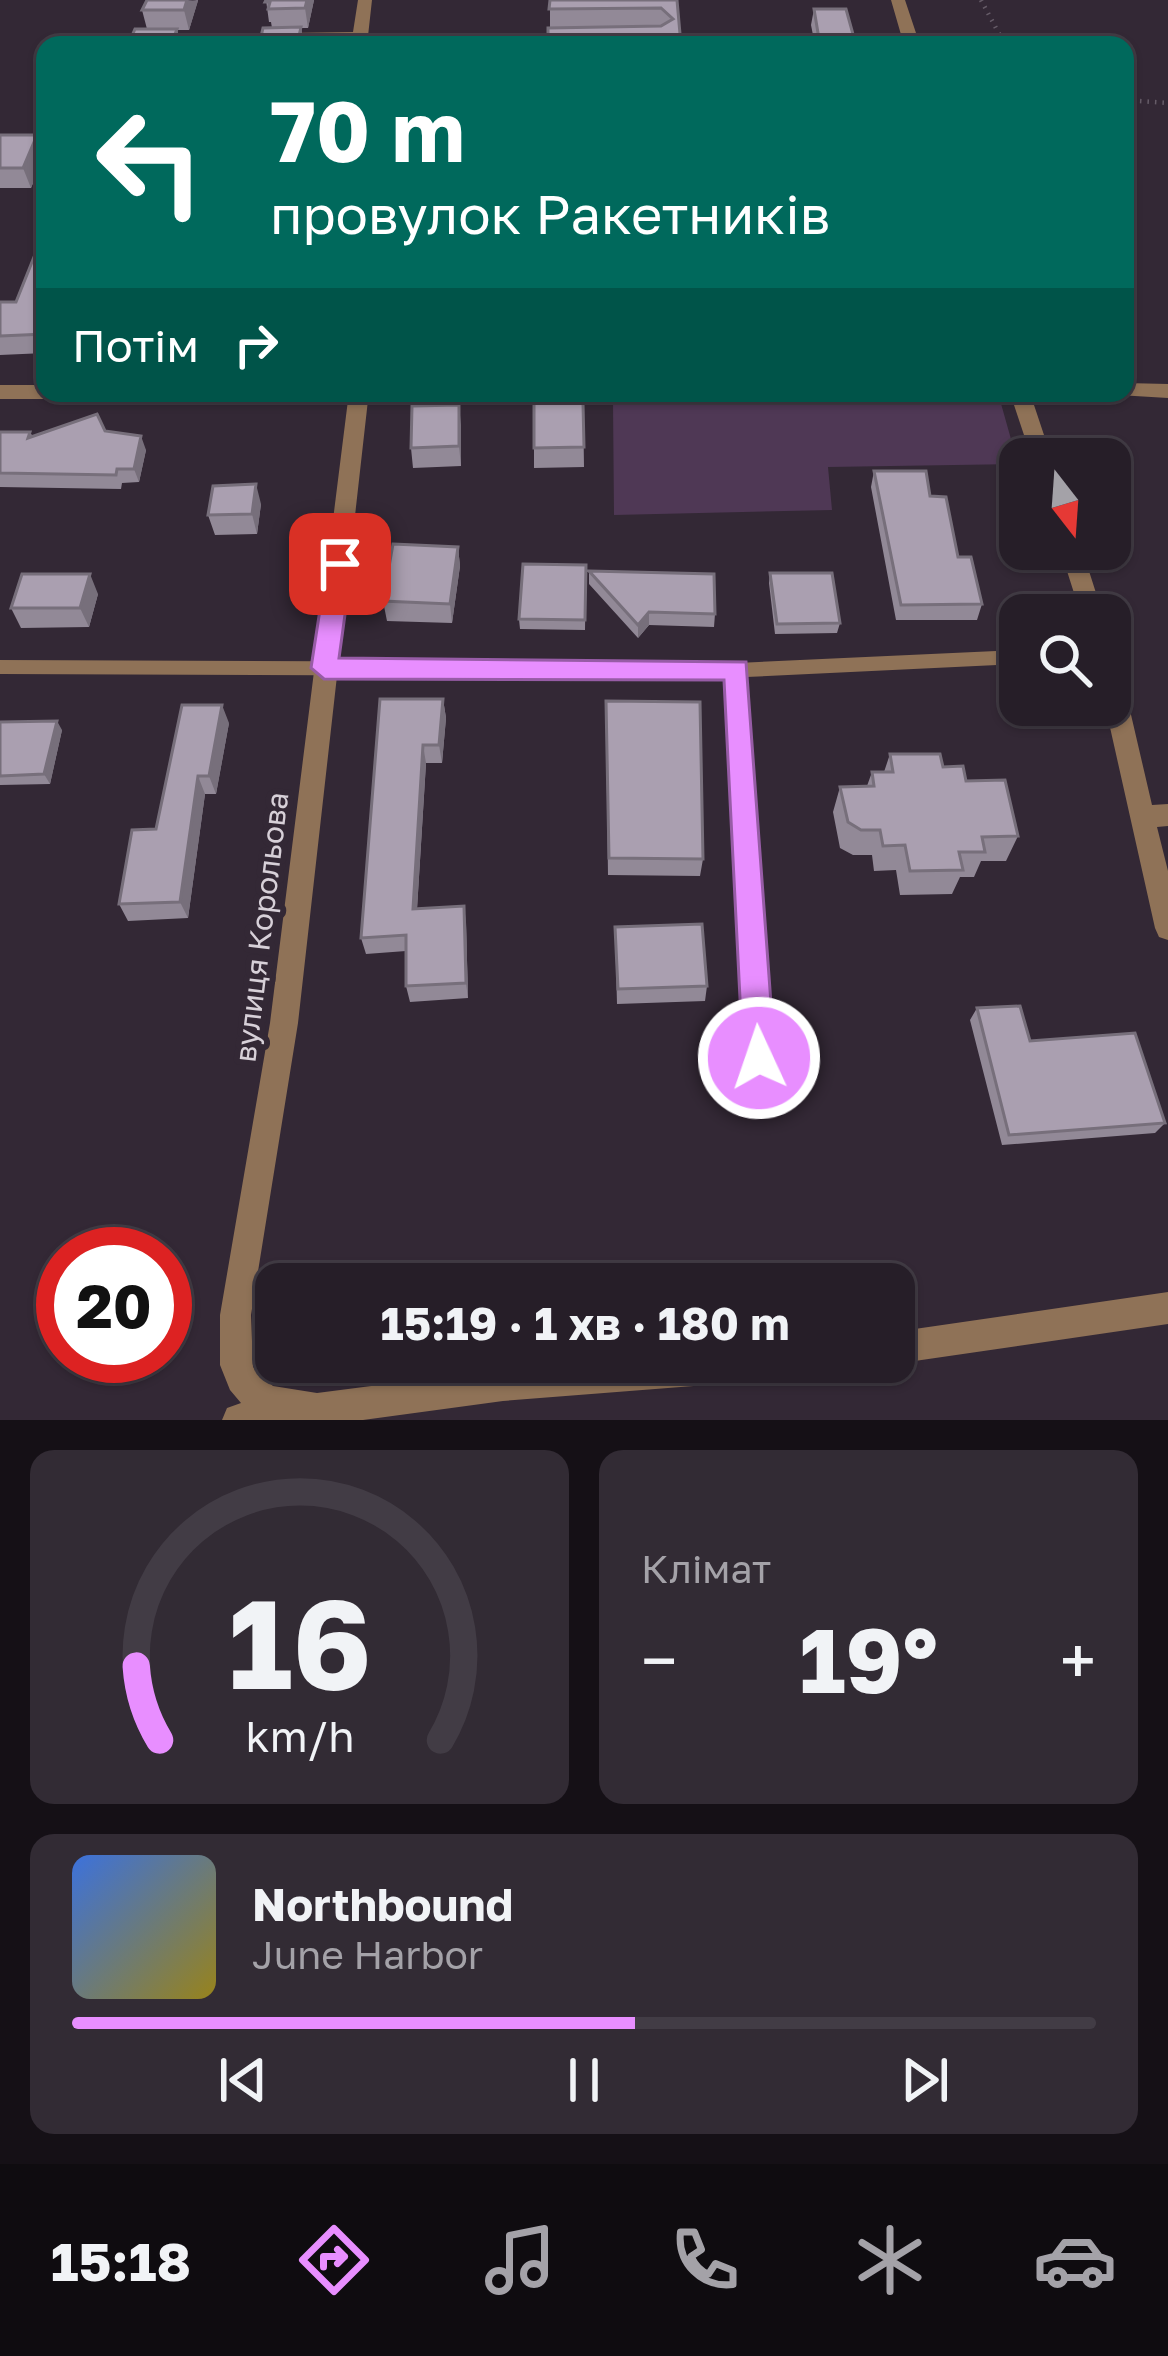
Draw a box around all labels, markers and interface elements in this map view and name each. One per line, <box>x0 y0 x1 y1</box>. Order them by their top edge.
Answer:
text: 70 m <box>270 80 465 180</box>
icon: left <box>72 84 228 240</box>
text: провулок Ракетників <box>270 181 830 246</box>
icon: right <box>223 312 289 378</box>
text: Потім <box>72 318 199 372</box>
north arrow <box>999 438 1131 570</box>
map controls <box>999 438 1131 726</box>
pin <box>289 513 391 615</box>
icon: arrive <box>307 531 373 597</box>
button: search <box>999 594 1131 726</box>
street label: вулиця Корольова <box>227 790 295 1064</box>
position arrow <box>696 995 822 1121</box>
speed limit sign: 20 <box>36 1227 192 1383</box>
text: 15:19 · 1 хв · 180 m <box>380 1296 790 1350</box>
text: Клімат <box>641 1545 771 1592</box>
text: 16 <box>228 1567 371 1716</box>
text: 19° <box>799 1605 938 1713</box>
text: − <box>641 1620 677 1700</box>
text: + <box>1060 1620 1096 1700</box>
text: km/h <box>245 1710 354 1761</box>
text: Northbound <box>252 1877 513 1931</box>
text: June Harbor <box>252 1931 483 1978</box>
icon: previous <box>210 2047 276 2113</box>
icon: pause <box>551 2047 617 2113</box>
icon: next <box>892 2047 958 2113</box>
icon: directions <box>292 2218 376 2302</box>
icon: music <box>478 2218 562 2302</box>
icon: phone <box>663 2218 747 2302</box>
icon: climate <box>848 2218 932 2302</box>
icon: car <box>1033 2218 1117 2302</box>
text: 15:18 <box>51 2228 191 2293</box>

